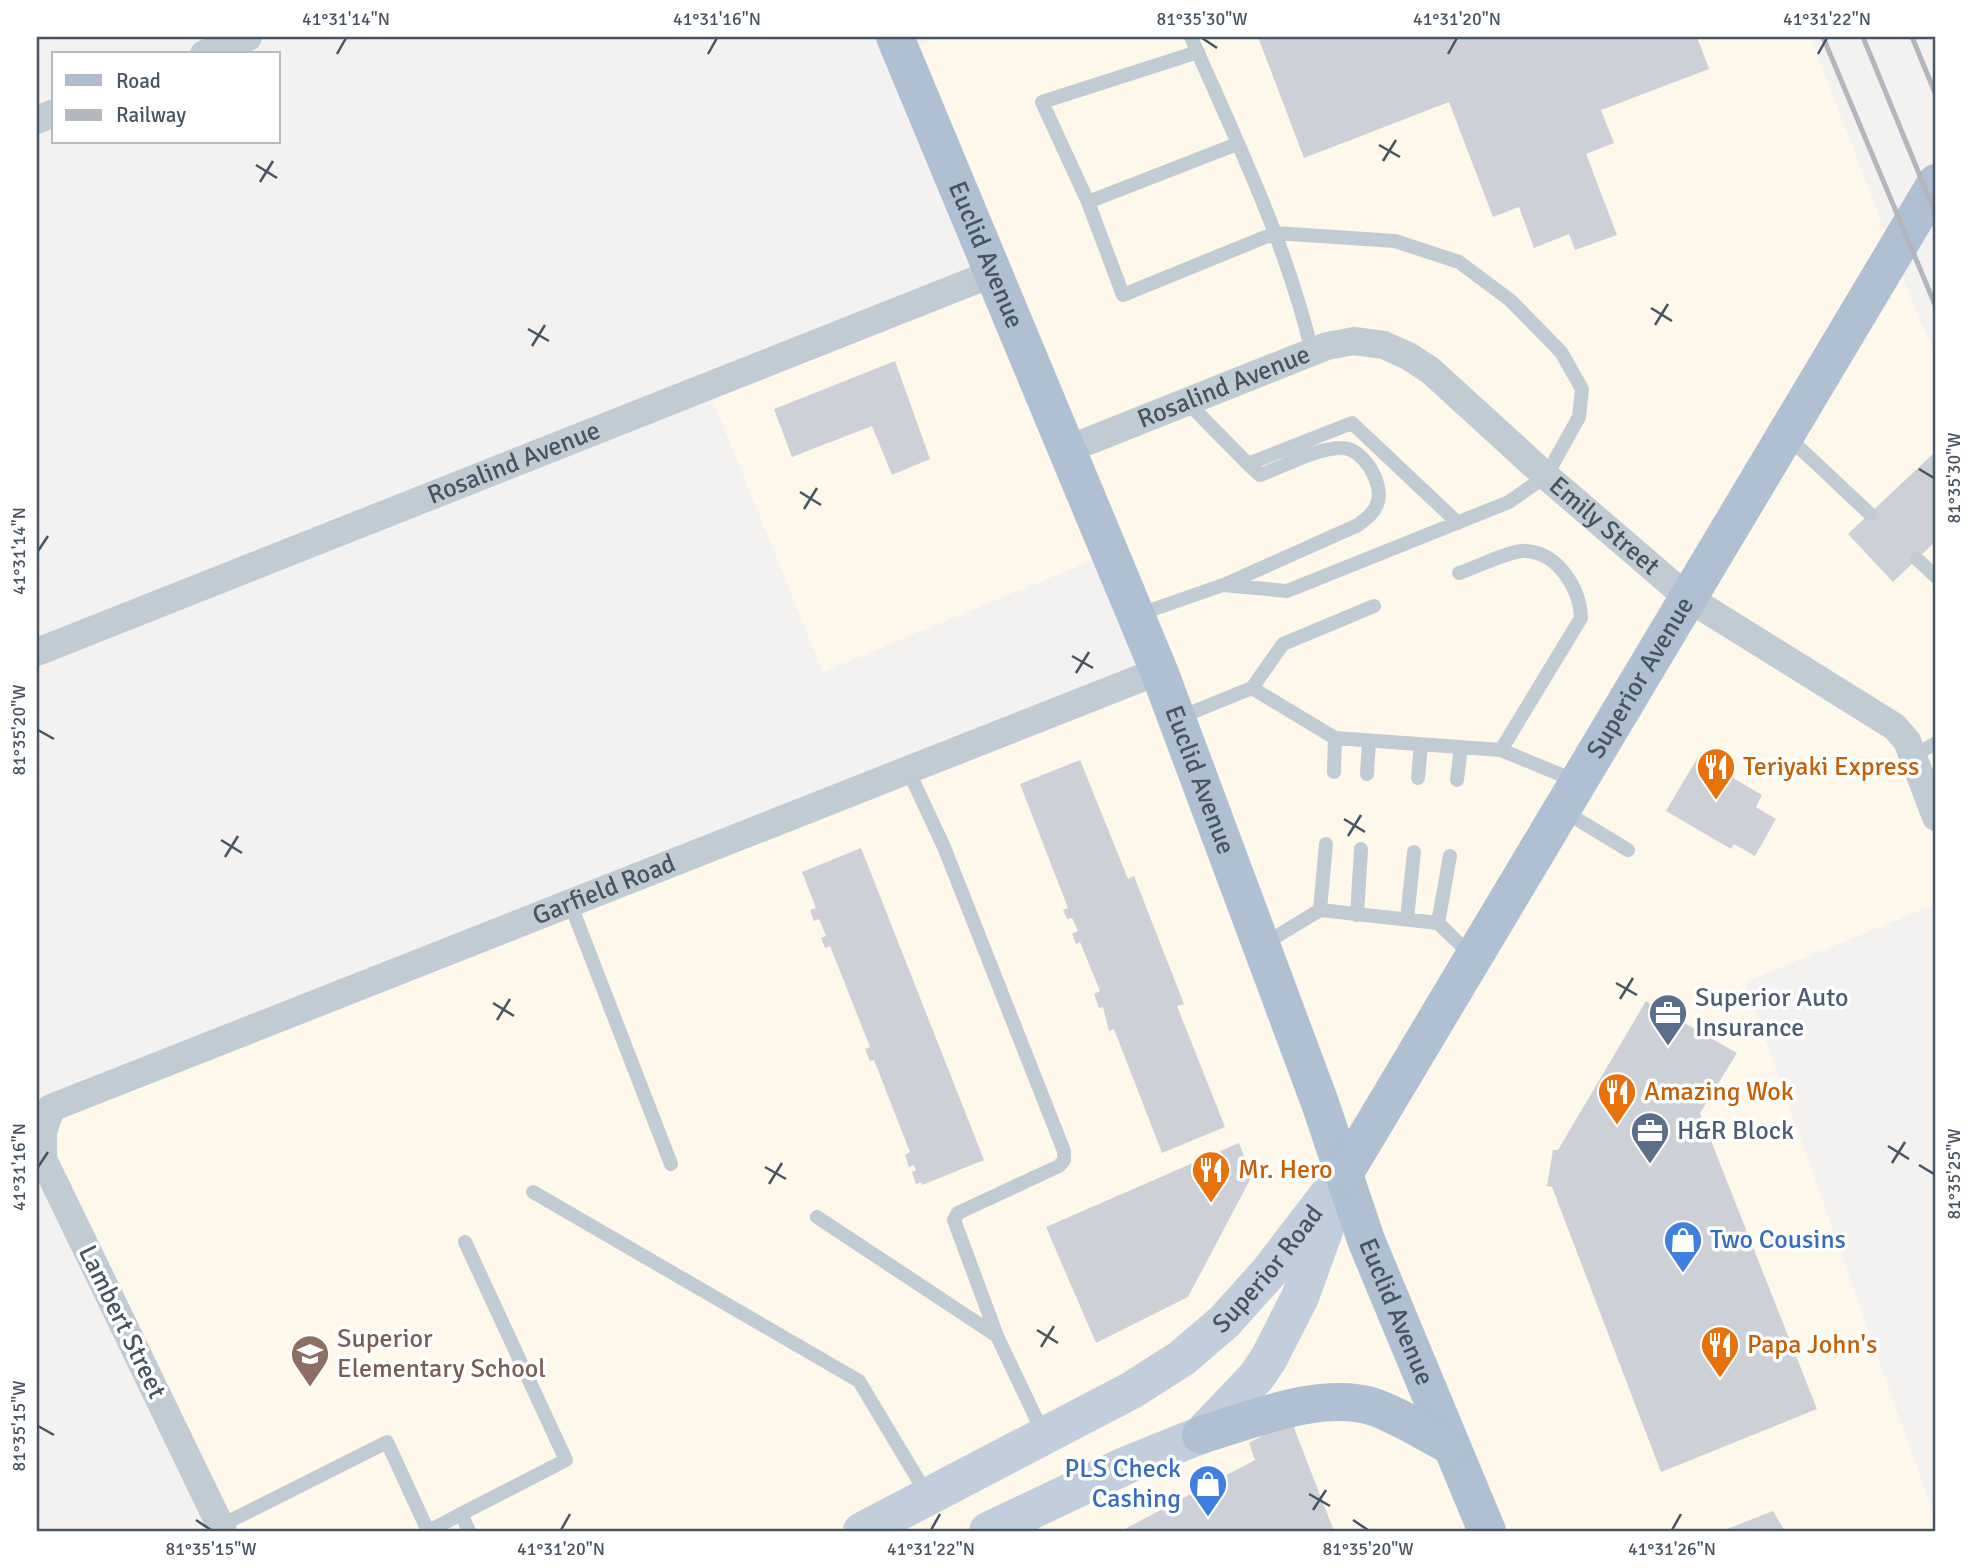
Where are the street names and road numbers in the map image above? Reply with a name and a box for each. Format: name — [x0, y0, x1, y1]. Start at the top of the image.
street label: Euclid Avenue — [941, 177, 1031, 333]
street label: Rosalind Avenue — [1133, 338, 1315, 436]
street label: Rosalind Avenue — [423, 414, 605, 512]
street label: Emily Street — [1542, 470, 1666, 582]
street label: Superior Avenue — [1580, 591, 1701, 764]
street label: Euclid Avenue — [1157, 701, 1242, 859]
street label: Garfield Road — [528, 847, 680, 932]
street label: Superior Road — [1206, 1199, 1330, 1341]
street label: Euclid Avenue — [1351, 1233, 1441, 1390]
street label: Lambert Street — [71, 1240, 173, 1404]

